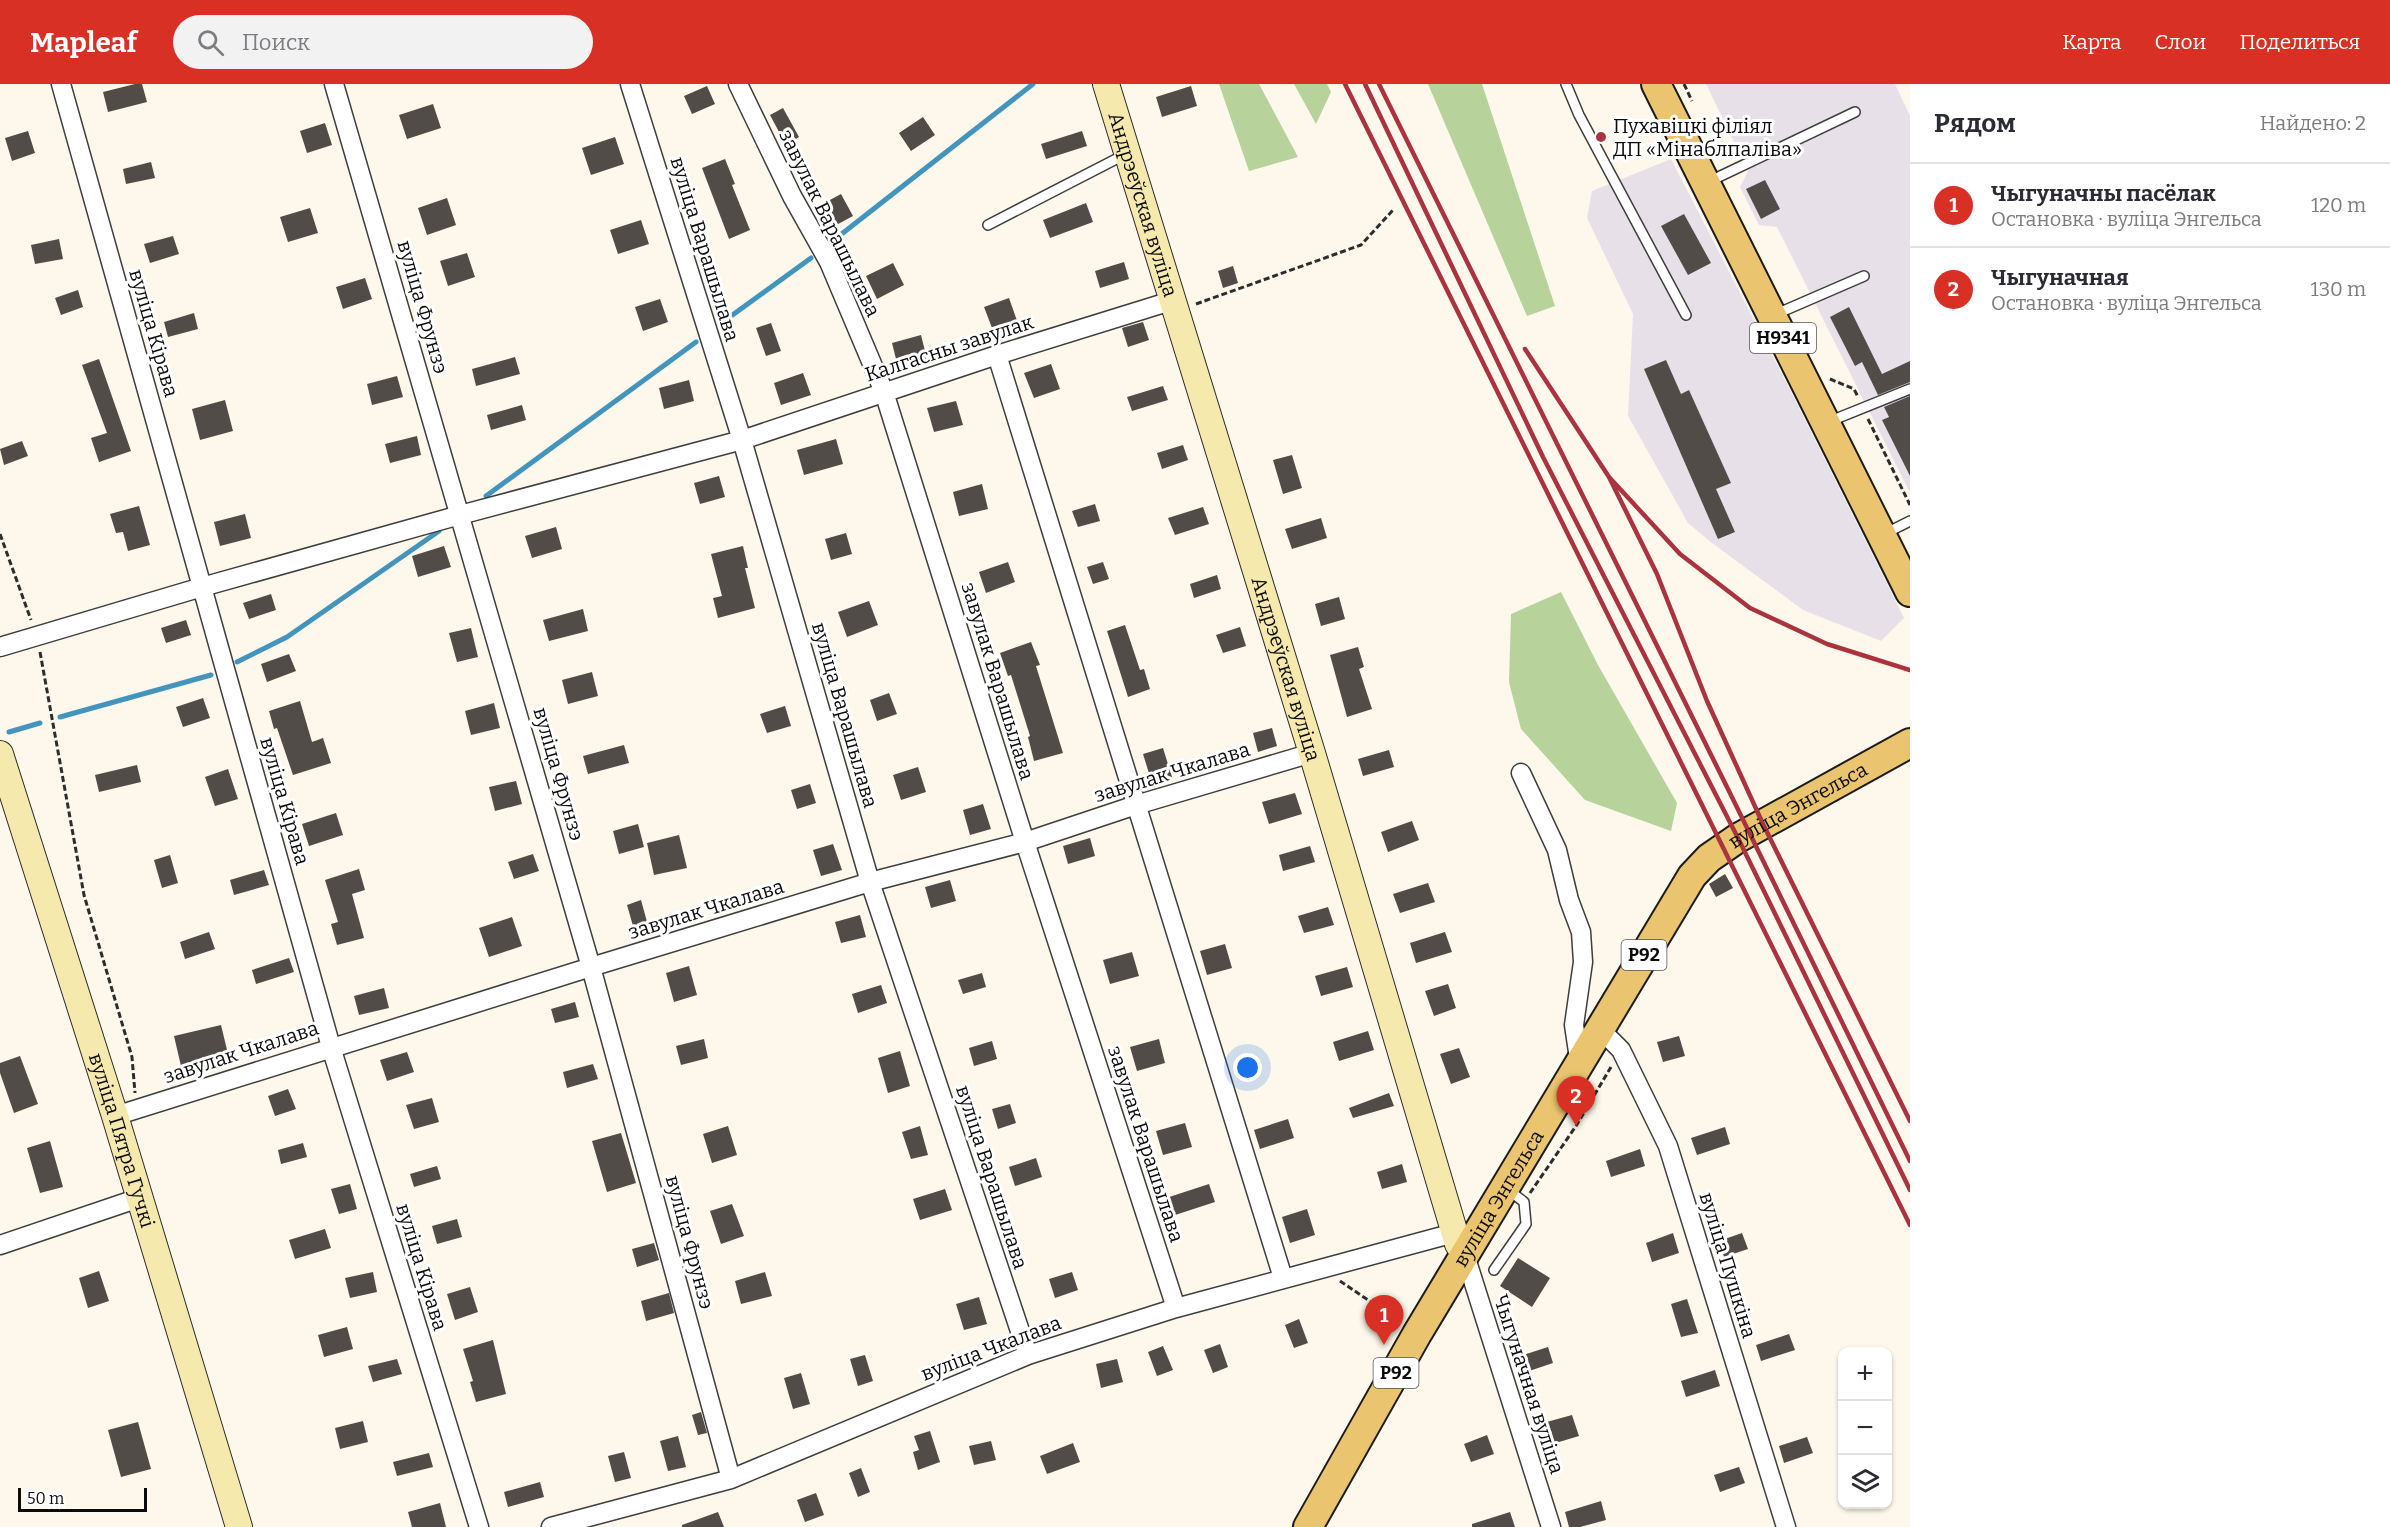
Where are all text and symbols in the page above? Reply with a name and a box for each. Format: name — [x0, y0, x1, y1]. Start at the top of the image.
search box — [173, 15, 593, 69]
text: Mapleaf — [30, 26, 137, 59]
icon: search — [194, 26, 227, 59]
text: Поиск — [242, 29, 310, 56]
text: Карта — [2062, 29, 2121, 55]
text: Слои — [2154, 29, 2206, 55]
text: Поделиться — [2239, 29, 2360, 55]
text: Рядом — [1934, 108, 2016, 139]
street label: Андрэеўская вуліца — [1103, 109, 1183, 300]
text: Найдено: 2 — [2260, 111, 2366, 135]
place label: Пухавіцкі філіял ДП «Мінаблпаліва» — [1613, 114, 1802, 161]
street label: завулак Варашылава — [774, 126, 886, 320]
marker: Пухавіцкі філіял ДП «Мінаблпаліва» — [1594, 130, 1608, 144]
street label: вуліца Варашылава — [665, 154, 745, 344]
text: Чыгуначны пасёлак — [1991, 180, 2216, 207]
text: 1 — [1949, 193, 1958, 217]
text: 120 m — [2311, 193, 2366, 217]
text: Остановка · вуліца Энгельса — [1991, 207, 2262, 231]
street label: вуліца Фрунзэ — [393, 238, 453, 376]
text: Чыгуначная — [1991, 264, 2129, 291]
street label: вуліца Кірава — [124, 266, 184, 400]
text: 2 — [1948, 277, 1959, 301]
text: 130 m — [2311, 277, 2366, 301]
text: Остановка · вуліца Энгельса — [1991, 291, 2262, 315]
street label: Калгасны завулак — [862, 309, 1036, 387]
road number: Н9341 — [1750, 323, 1816, 353]
street label: Андрэеўская вуліца — [1246, 574, 1326, 764]
street label: завулак Варашылава — [957, 579, 1039, 783]
street label: вуліца Варашылава — [807, 620, 883, 811]
street label: вуліца Фрунзэ — [529, 705, 589, 843]
street label: вуліца Кірава — [255, 734, 315, 868]
street label: завулак Чкалава — [1091, 737, 1253, 807]
street label: вуліца Энгельса — [1723, 757, 1871, 853]
street label: завулак Чкалава — [625, 874, 787, 944]
road number: Р92 — [1622, 940, 1666, 970]
street label: завулак Чкалава — [160, 1016, 322, 1088]
street label: завулак Варашылава — [1103, 1043, 1189, 1245]
street label: вуліца Пятра Гучкі — [84, 1050, 160, 1230]
your location — [1233, 1053, 1262, 1082]
pin: 2 — [1556, 1076, 1596, 1126]
street label: вуліца Варашылава — [951, 1082, 1033, 1272]
street label: вуліца Энгельса — [1448, 1125, 1549, 1271]
street label: вуліца Фрунзэ — [661, 1172, 719, 1312]
street label: вуліца Пушкіна — [1694, 1189, 1762, 1341]
street label: вуліца Кірава — [391, 1201, 453, 1334]
street label: Чыгуначная вуліца — [1489, 1291, 1569, 1477]
pin: 1 — [1364, 1296, 1404, 1345]
street label: вуліца Чкалава — [918, 1310, 1064, 1386]
map controls — [1838, 1347, 1892, 1509]
button: + — [1838, 1347, 1892, 1401]
road number: Р92 — [1374, 1358, 1418, 1388]
button: − — [1838, 1401, 1892, 1455]
button: layers — [1838, 1455, 1892, 1509]
scale bar — [18, 1485, 147, 1512]
text: 50 m — [27, 1489, 64, 1508]

